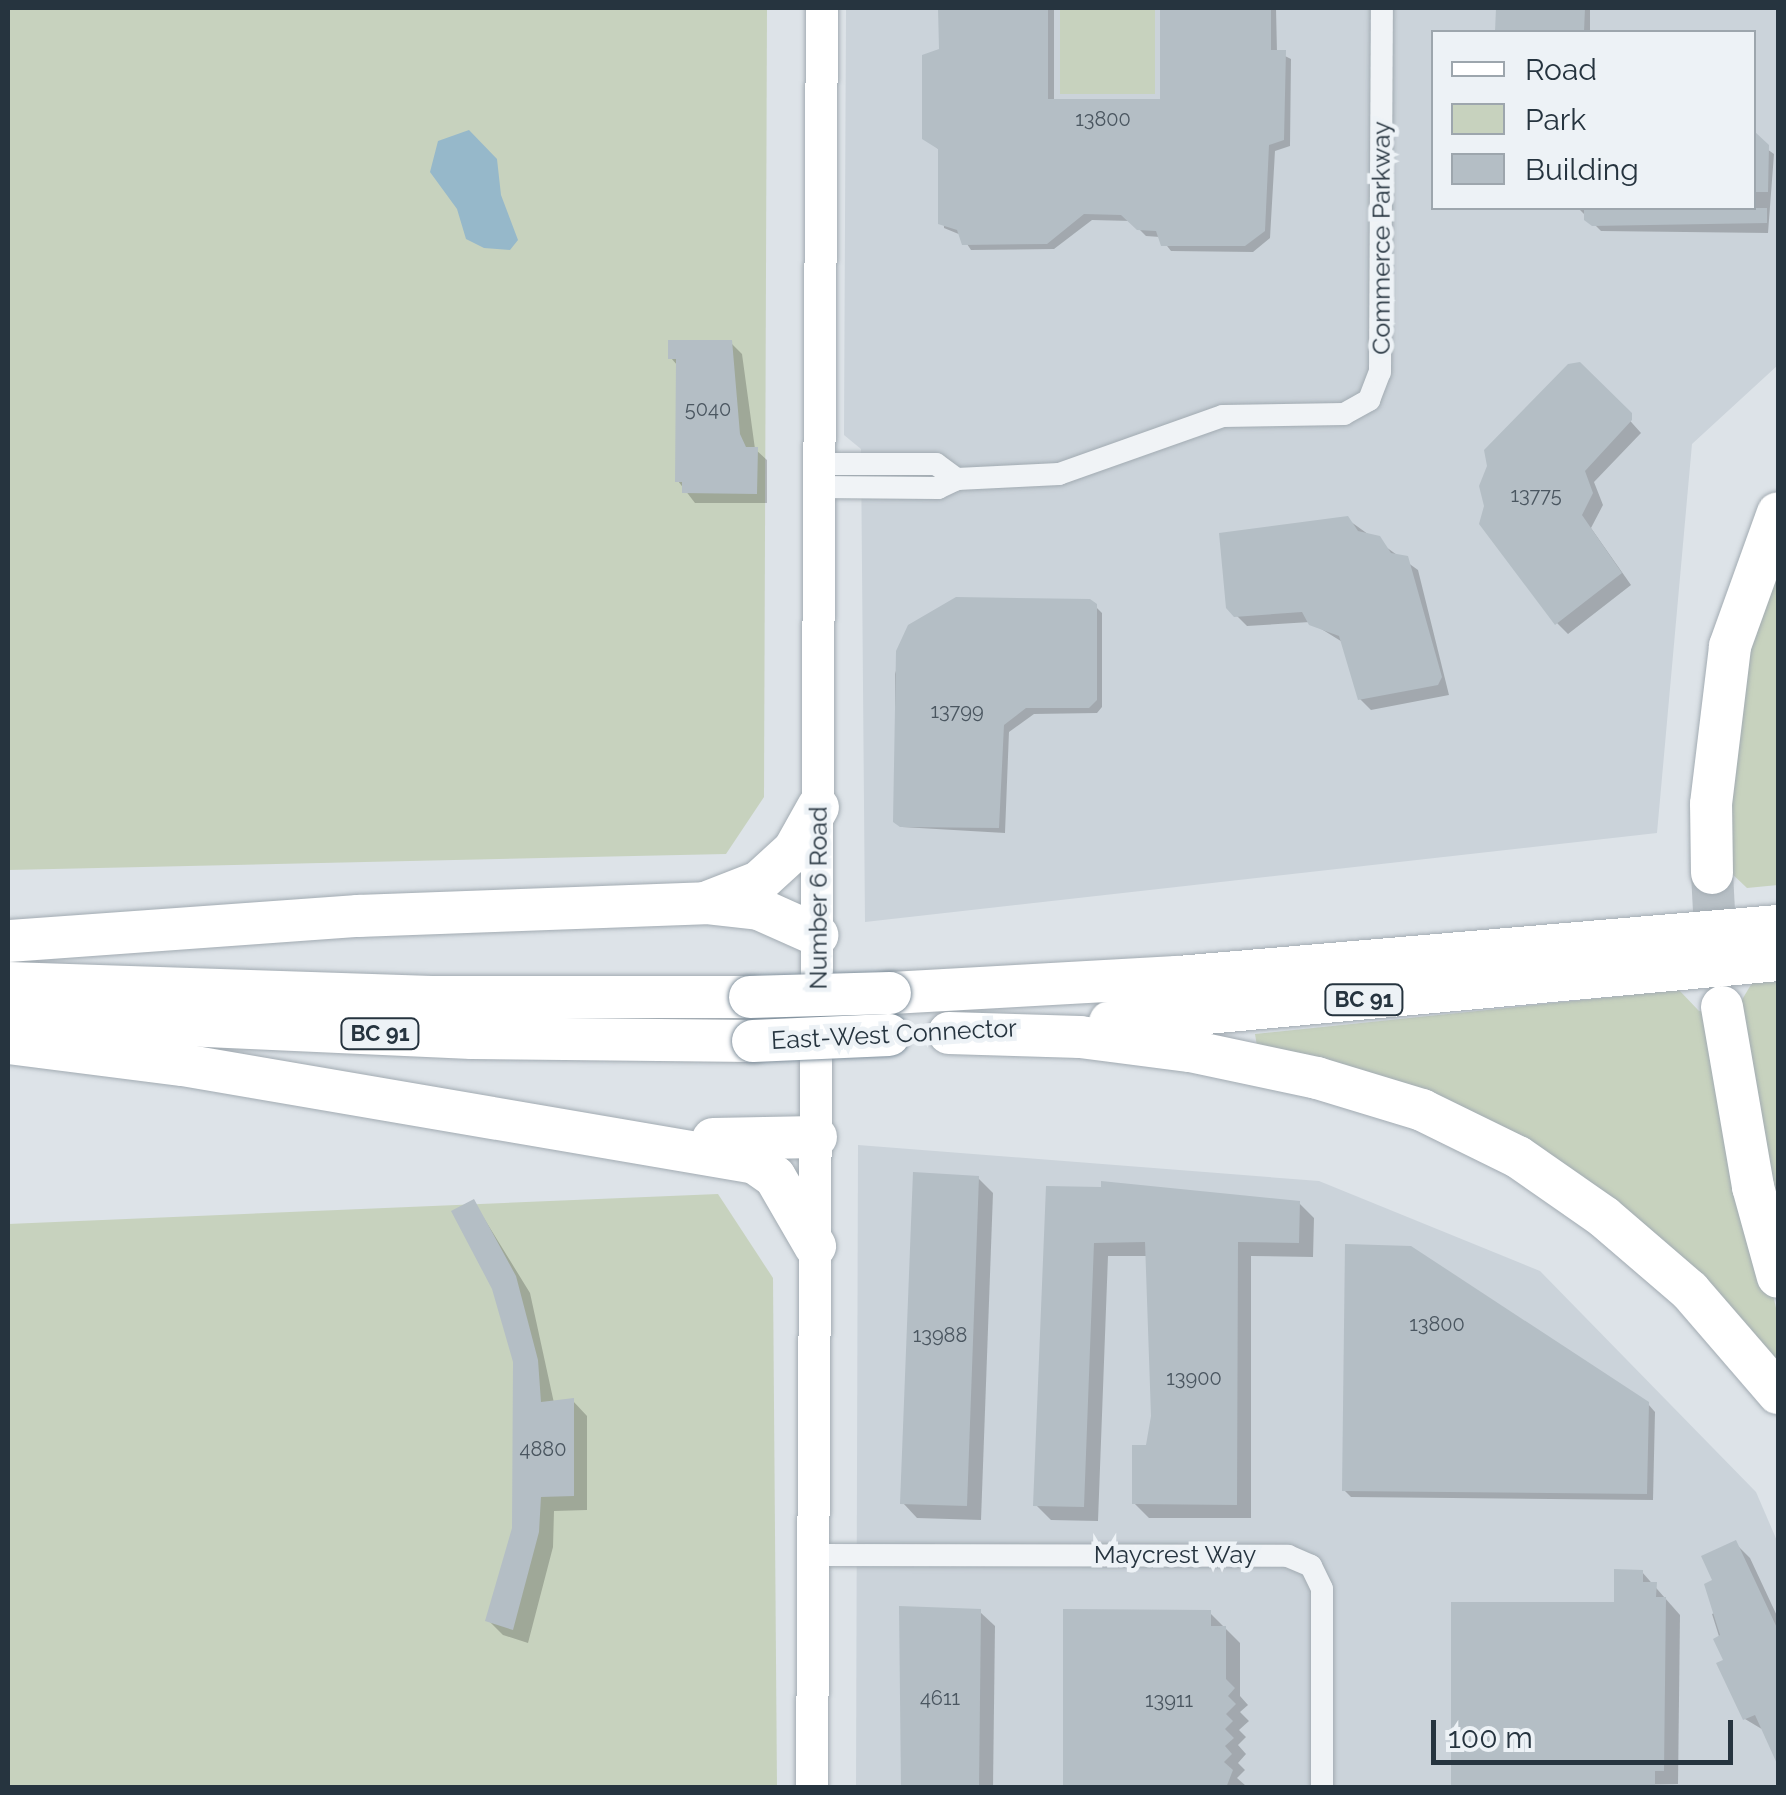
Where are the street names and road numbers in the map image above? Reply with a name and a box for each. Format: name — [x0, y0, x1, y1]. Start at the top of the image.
street label: Commerce Parkway — [1366, 121, 1396, 355]
street label: Number 6 Road — [803, 806, 833, 990]
road number: BC 91 — [1324, 983, 1404, 1017]
street label: East-West Connector — [770, 1013, 1018, 1055]
road number: BC 91 — [340, 1017, 420, 1051]
street label: Maycrest Way — [1093, 1539, 1257, 1569]

